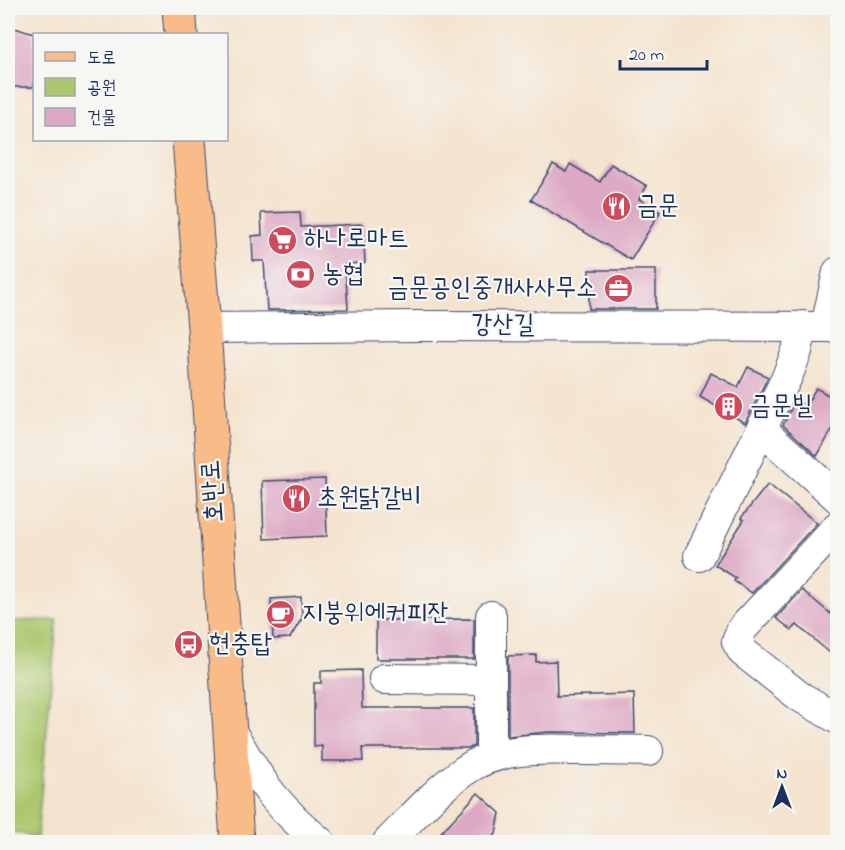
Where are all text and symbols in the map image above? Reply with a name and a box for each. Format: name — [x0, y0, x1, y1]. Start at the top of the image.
legend — [33, 33, 228, 141]
scale bar — [620, 33, 707, 71]
text: 20 m — [629, 43, 664, 69]
text: 도로 — [87, 46, 116, 72]
text: 공원 — [87, 76, 116, 102]
text: 건물 — [87, 106, 116, 132]
place label: 금문 — [637, 188, 679, 226]
restaurant icon: 금문 — [600, 191, 632, 223]
place label: 하나로마트 — [304, 221, 409, 259]
supermarket icon: 하나로마트 — [267, 224, 299, 256]
place label: 농협 — [322, 256, 364, 294]
bank icon: 농협 — [285, 259, 317, 291]
place label: 금문공인중개사사무소 — [388, 270, 597, 308]
office icon: 금문공인중개사사무소 — [602, 273, 634, 305]
street label: 강산길 — [472, 307, 534, 345]
place label: 금문빌 — [750, 388, 813, 426]
building icon: 금문빌 — [713, 391, 745, 423]
street label: 호반로 — [193, 458, 235, 524]
place label: 초원닭갈비 — [317, 480, 422, 518]
restaurant icon: 초원닭갈비 — [280, 483, 312, 515]
place label: 지붕위에커피잔 — [302, 595, 449, 633]
cafe icon: 지붕위에커피잔 — [265, 598, 297, 630]
place label: 현충탑 — [209, 626, 272, 664]
bus stop icon: 현충탑 — [172, 629, 204, 661]
north arrow — [752, 757, 812, 817]
text: N — [777, 762, 788, 786]

